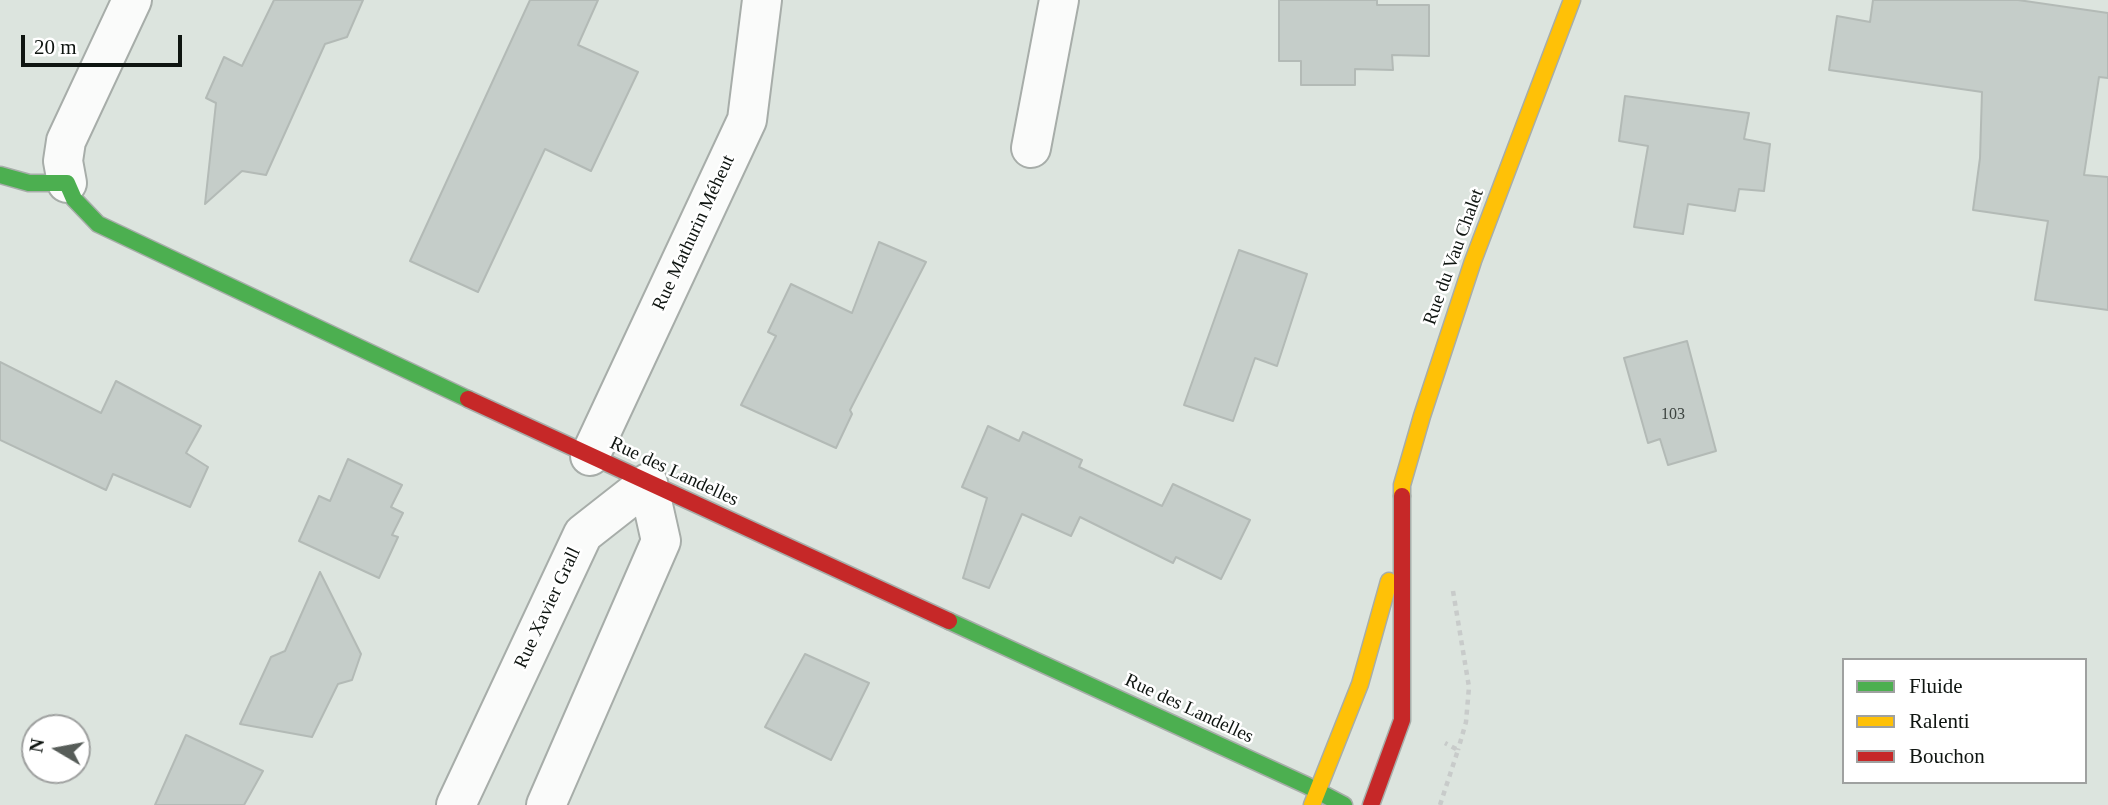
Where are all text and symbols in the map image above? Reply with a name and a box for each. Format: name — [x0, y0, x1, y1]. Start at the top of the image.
scale bar — [24, 21, 186, 65]
text: 20 m — [34, 35, 77, 59]
street label: Rue Mathurin Méheut — [648, 152, 740, 314]
street label: Rue du Vau Chalet — [1419, 186, 1489, 328]
house number: 103 — [1661, 405, 1685, 425]
street label: Rue des Landelles — [606, 432, 742, 512]
street label: Rue Xavier Grall — [510, 544, 586, 672]
legend — [1842, 658, 2087, 784]
street label: Rue des Landelles — [1121, 669, 1257, 749]
text: Fluide — [1909, 674, 1963, 698]
text: Ralenti — [1909, 709, 1970, 733]
north arrow — [21, 714, 91, 784]
text: N — [25, 737, 48, 754]
text: Bouchon — [1909, 744, 1985, 768]

